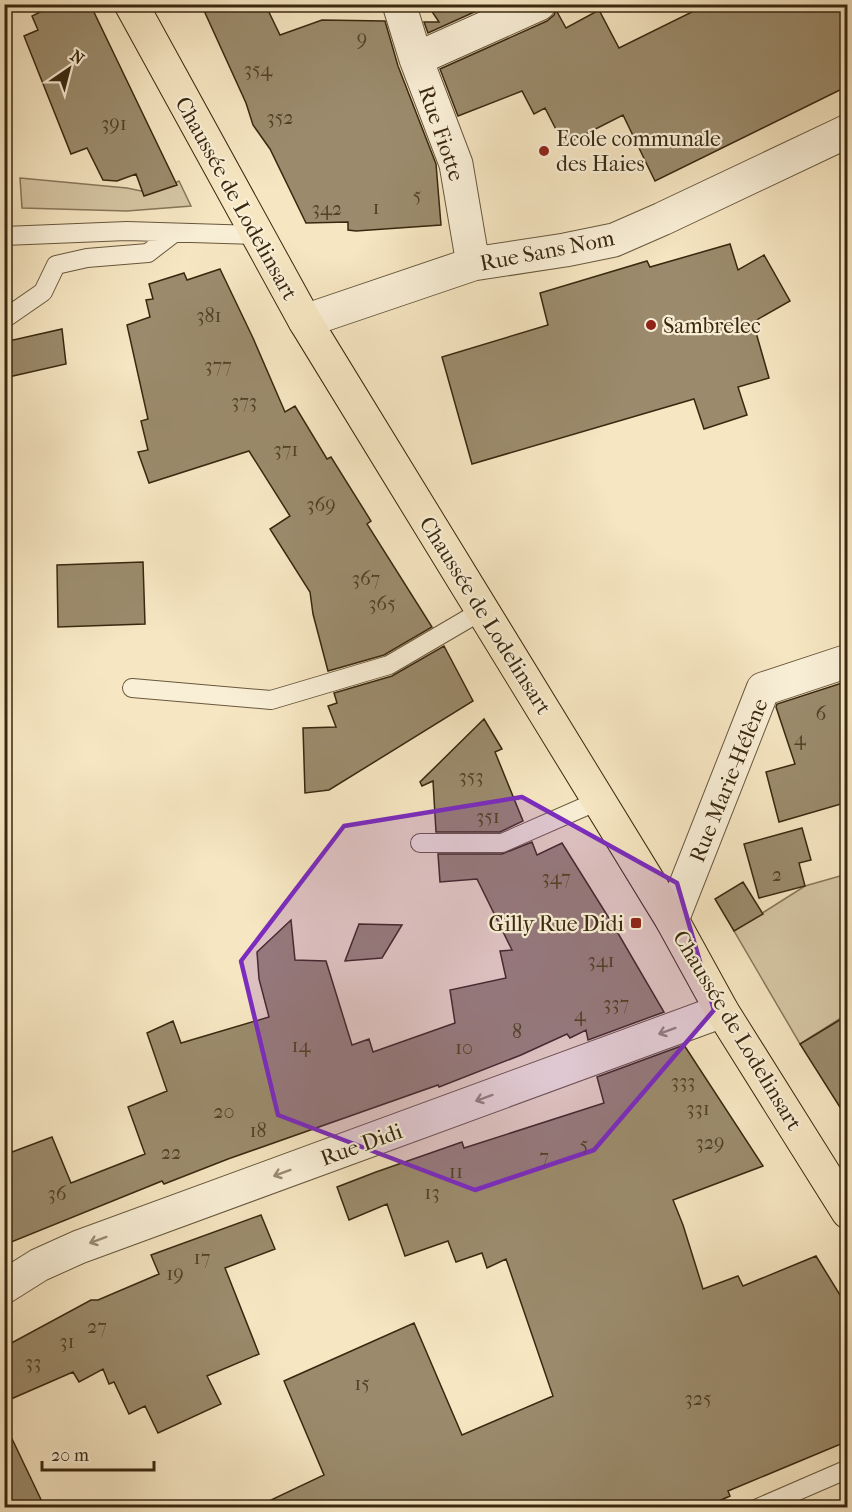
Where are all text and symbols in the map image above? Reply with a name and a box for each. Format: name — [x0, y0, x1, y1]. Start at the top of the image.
house number: 9 — [357, 27, 367, 50]
north arrow — [39, 39, 99, 99]
text: N — [67, 46, 88, 69]
house number: 354 — [244, 58, 274, 81]
street label: Rue Fiotte — [413, 82, 470, 185]
street label: Chaussée de Lodelinsart — [169, 92, 303, 305]
house number: 352 — [266, 106, 294, 129]
house number: 391 — [101, 112, 127, 135]
place label: Ecole communale des Haies — [556, 126, 721, 177]
marker: Ecole communale des Haies — [537, 144, 551, 158]
house number: 5 — [413, 184, 421, 207]
house number: 1 — [372, 196, 380, 219]
house number: 342 — [312, 197, 342, 220]
street label: Rue Sans Nom — [478, 225, 617, 277]
house number: 381 — [196, 304, 222, 327]
place label: Sambrelec — [663, 313, 761, 339]
marker: Sambrelec — [644, 318, 658, 332]
house number: 377 — [204, 354, 232, 377]
house number: 373 — [231, 390, 257, 413]
house number: 371 — [274, 438, 299, 461]
house number: 369 — [306, 493, 336, 516]
street label: Chaussée de Lodelinsart — [414, 512, 557, 719]
house number: 367 — [352, 567, 381, 590]
house number: 365 — [368, 592, 396, 615]
street label: Rue Marie-Hélène — [684, 695, 774, 866]
house number: 6 — [816, 702, 827, 725]
house number: 4 — [794, 727, 807, 750]
house number: 353 — [458, 765, 484, 788]
house number: 351 — [476, 805, 500, 828]
house number: 2 — [772, 863, 782, 886]
house number: 347 — [541, 866, 571, 889]
place label: Gilly Rue Didi — [489, 911, 624, 937]
marker: Gilly Rue Didi — [629, 916, 643, 930]
street label: Chaussée de Lodelinsart — [667, 926, 807, 1135]
house number: 341 — [587, 949, 615, 972]
house number: 337 — [603, 992, 629, 1015]
house number: 4 — [574, 1003, 587, 1026]
house number: 8 — [512, 1020, 522, 1043]
one-way arrow — [658, 1027, 677, 1038]
house number: 14 — [292, 1034, 312, 1057]
house number: 10 — [455, 1036, 473, 1059]
house number: 333 — [671, 1070, 695, 1093]
one-way arrow — [475, 1094, 494, 1105]
house number: 331 — [686, 1097, 710, 1120]
house number: 20 — [213, 1100, 235, 1123]
street label: Rue Didi — [317, 1118, 406, 1172]
house number: 18 — [249, 1119, 267, 1142]
house number: 329 — [696, 1131, 724, 1154]
house number: 5 — [580, 1133, 588, 1156]
house number: 22 — [161, 1141, 181, 1164]
house number: 7 — [539, 1145, 549, 1168]
house number: 11 — [449, 1160, 463, 1183]
one-way arrow — [273, 1168, 291, 1179]
house number: 13 — [424, 1181, 440, 1204]
house number: 36 — [47, 1182, 67, 1205]
one-way arrow — [90, 1235, 108, 1246]
house number: 17 — [194, 1246, 211, 1269]
house number: 19 — [166, 1262, 184, 1285]
house number: 27 — [87, 1315, 107, 1338]
house number: 31 — [59, 1330, 75, 1353]
house number: 33 — [25, 1351, 41, 1374]
house number: 15 — [354, 1372, 370, 1395]
house number: 325 — [684, 1387, 712, 1410]
scale bar — [42, 1434, 154, 1472]
text: 20 m — [51, 1445, 89, 1466]

